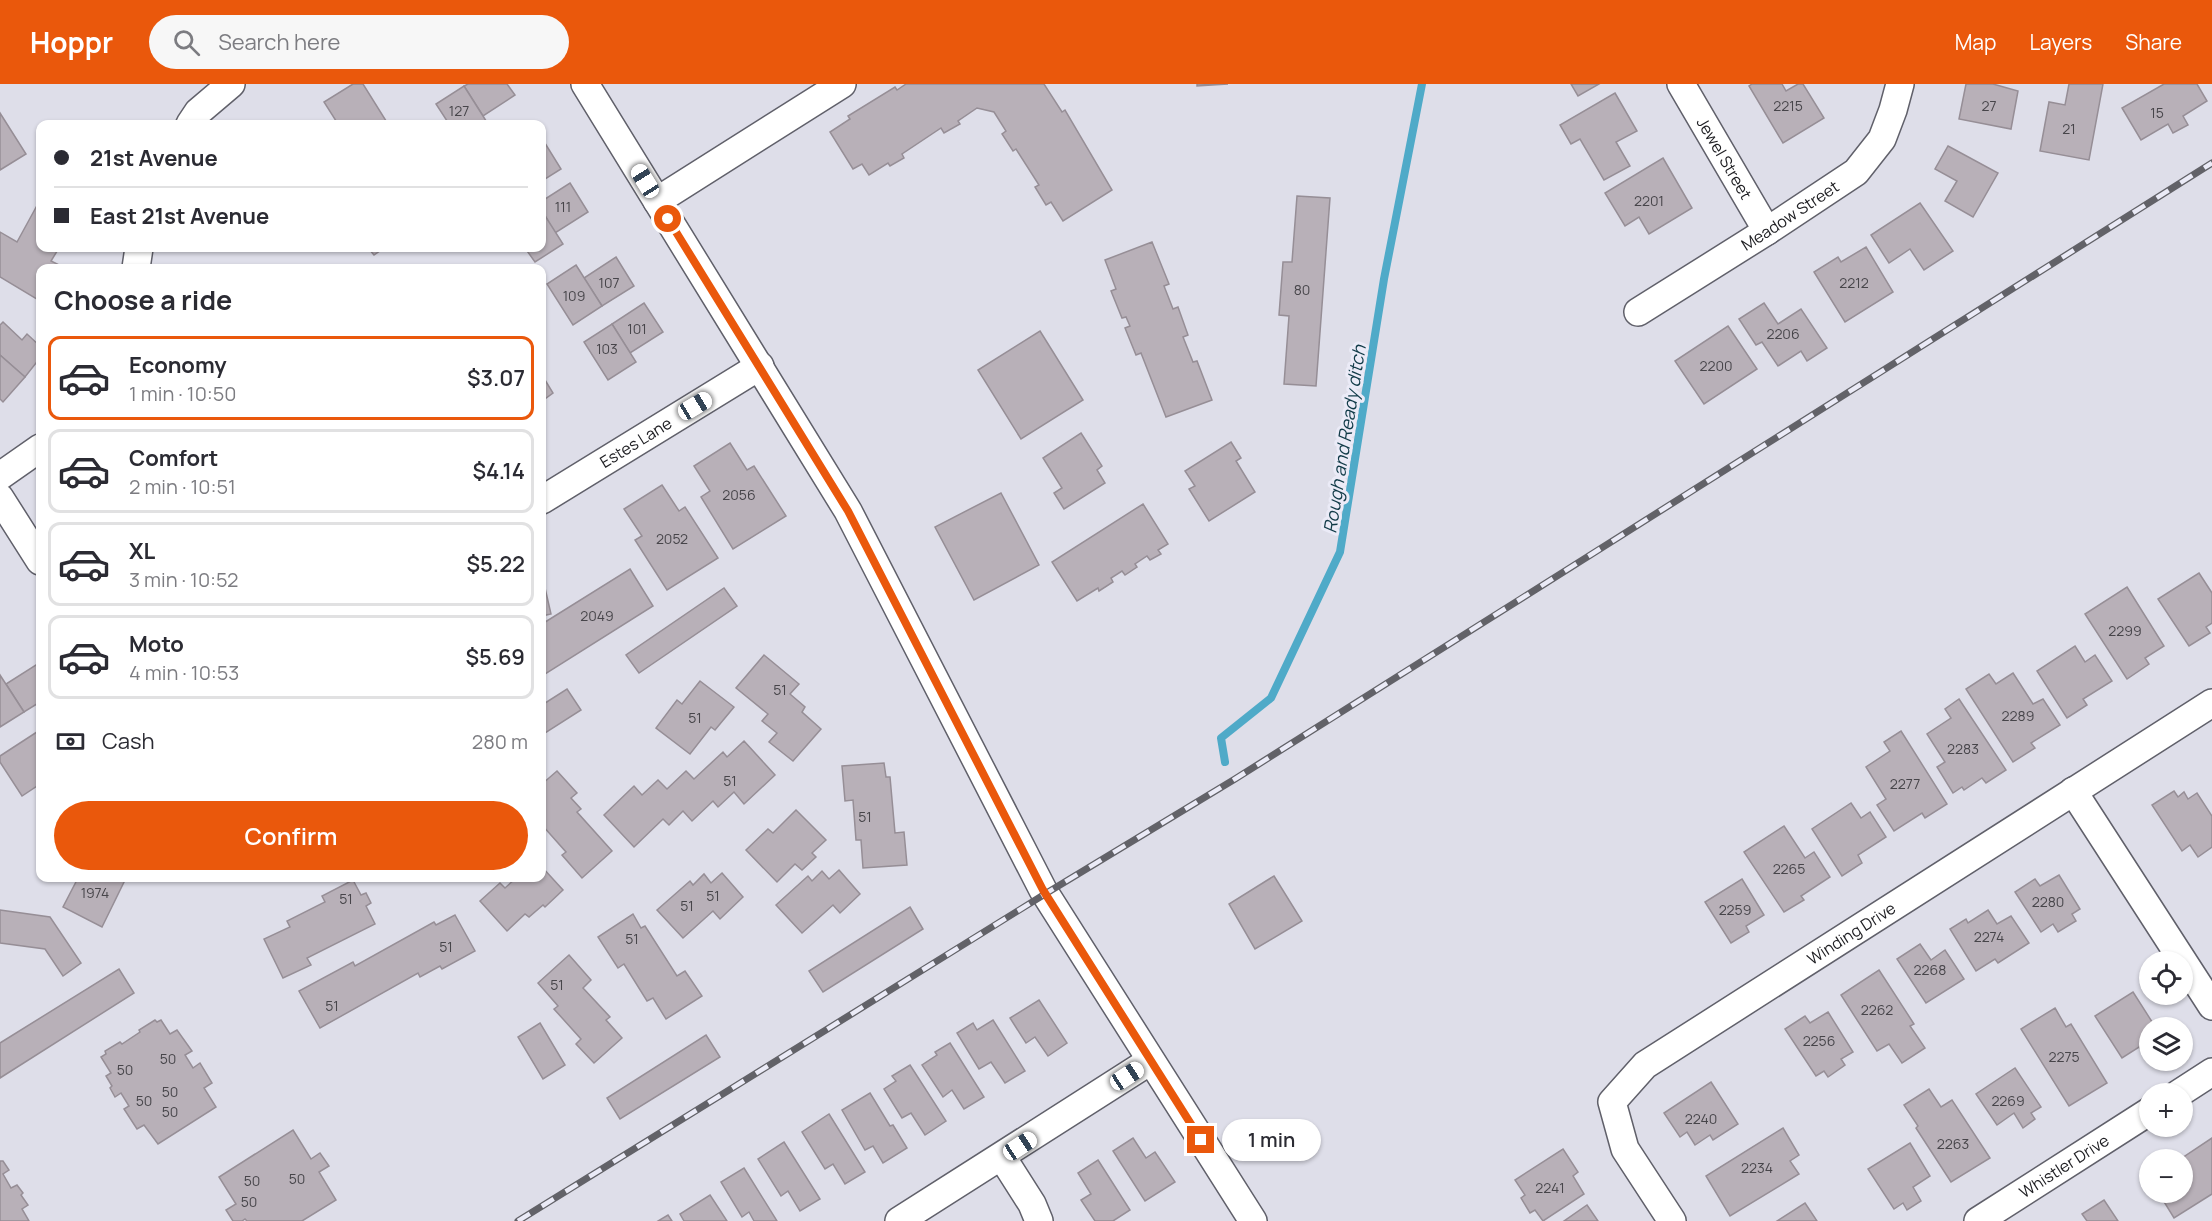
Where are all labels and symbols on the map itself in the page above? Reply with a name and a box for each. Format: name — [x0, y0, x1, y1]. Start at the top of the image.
house number: 2215 — [1773, 96, 1803, 115]
house number: 27 — [1981, 96, 1997, 115]
house number: 127 — [449, 101, 469, 120]
house number: 15 — [2150, 103, 2164, 122]
street label: Jewel Street — [1692, 113, 1757, 203]
house number: 21 — [2062, 119, 2076, 138]
car — [628, 161, 662, 201]
street label: Meadow Street — [1737, 175, 1843, 256]
house number: 2201 — [1634, 191, 1664, 210]
house number: 111 — [555, 197, 571, 216]
route start — [654, 205, 681, 232]
house number: 107 — [598, 273, 620, 292]
house number: 2212 — [1839, 273, 1869, 292]
house number: 80 — [1294, 280, 1310, 299]
house number: 109 — [563, 286, 585, 305]
house number: 101 — [627, 319, 647, 338]
house number: 2206 — [1766, 324, 1800, 343]
house number: 103 — [596, 339, 618, 358]
water label: Rough and Ready ditch — [1317, 342, 1371, 535]
house number: 2200 — [1699, 356, 1733, 375]
car — [675, 389, 715, 423]
street label: Estes Lane — [596, 412, 676, 473]
house number: 2056 — [722, 485, 756, 504]
house number: 2052 — [656, 529, 688, 548]
house number: 2049 — [580, 606, 614, 625]
house number: 2299 — [2108, 621, 2142, 640]
house number: 51 — [773, 680, 787, 699]
house number: 2289 — [2002, 706, 2034, 725]
house number: 51 — [688, 708, 702, 727]
house number: 2283 — [1947, 739, 1979, 758]
house number: 51 — [723, 771, 737, 790]
house number: 2277 — [1890, 774, 1920, 793]
house number: 51 — [858, 807, 872, 826]
house number: 2265 — [1773, 859, 1805, 878]
house number: 1974 — [81, 883, 109, 902]
house number: 51 — [706, 886, 720, 905]
house number: 51 — [339, 889, 353, 908]
house number: 2280 — [2032, 892, 2064, 911]
house number: 51 — [680, 896, 694, 915]
street label: Winding Drive — [1803, 897, 1900, 970]
house number: 2259 — [1719, 900, 1751, 919]
house number: 2274 — [1974, 927, 2004, 946]
house number: 51 — [625, 929, 639, 948]
house number: 51 — [439, 937, 453, 956]
house number: 2268 — [1914, 960, 1946, 979]
house number: 51 — [550, 975, 564, 994]
house number: 51 — [325, 996, 339, 1015]
house number: 2262 — [1861, 1000, 1893, 1019]
house number: 2256 — [1803, 1031, 1835, 1050]
house number: 2275 — [2048, 1047, 2080, 1066]
house number: 50 — [160, 1049, 176, 1068]
car — [1107, 1059, 1147, 1093]
house number: 50 — [117, 1060, 133, 1079]
house number: 50 — [162, 1082, 178, 1101]
house number: 50 — [136, 1091, 152, 1110]
house number: 2269 — [1991, 1091, 2025, 1110]
house number: 50 — [162, 1102, 178, 1121]
house number: 2240 — [1685, 1109, 1717, 1128]
callout: 1 min — [1222, 1119, 1321, 1161]
route end — [1187, 1126, 1214, 1153]
car — [1000, 1129, 1040, 1163]
street label: Whistler Drive — [2015, 1129, 2113, 1203]
house number: 2263 — [1937, 1134, 1969, 1153]
house number: 2234 — [1741, 1158, 1773, 1177]
house number: 50 — [289, 1169, 305, 1188]
house number: 50 — [244, 1171, 260, 1190]
house number: 2241 — [1535, 1178, 1565, 1197]
house number: 50 — [241, 1192, 257, 1211]

